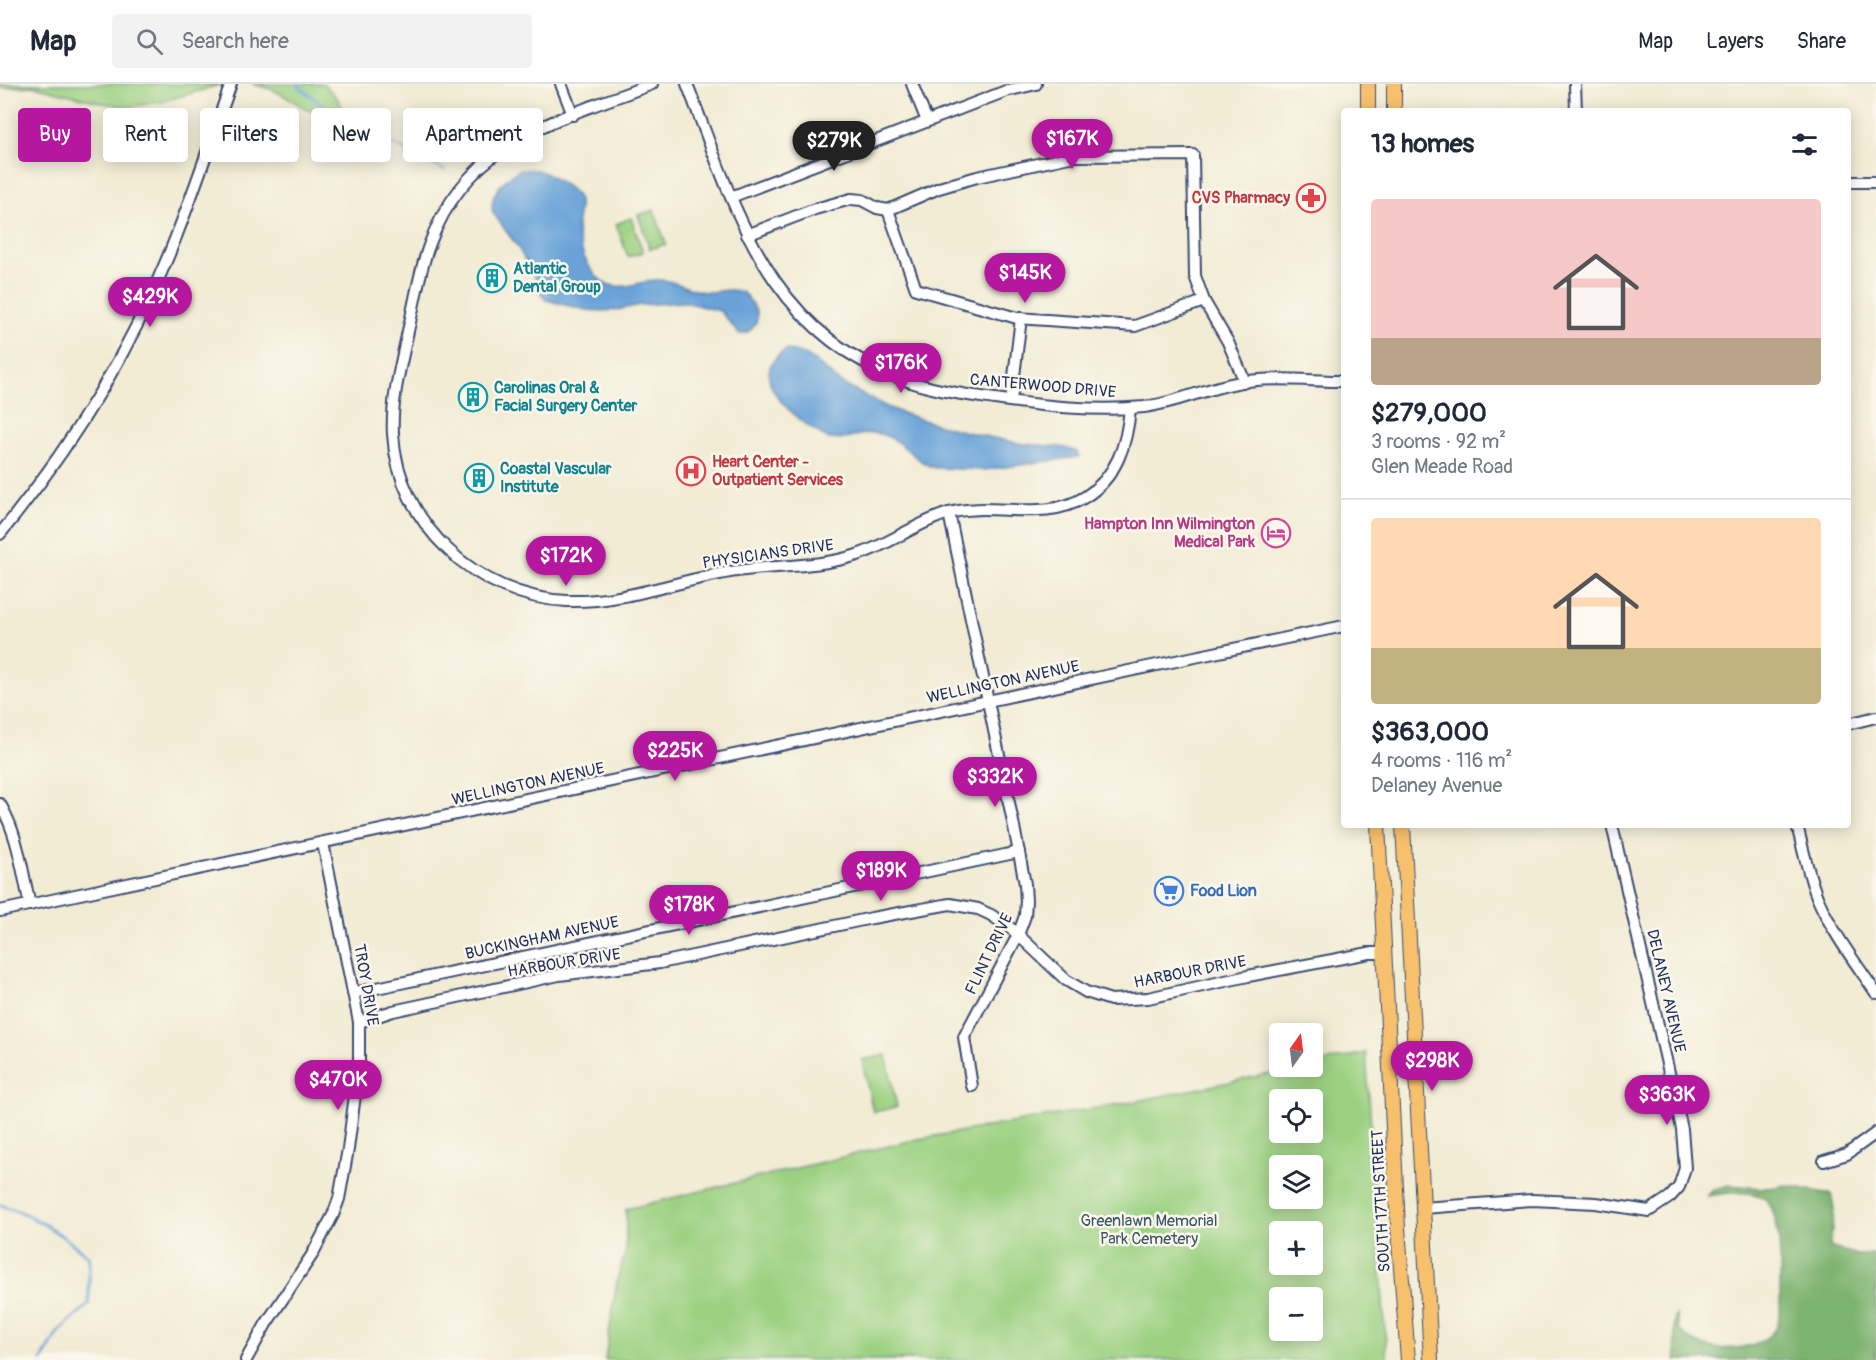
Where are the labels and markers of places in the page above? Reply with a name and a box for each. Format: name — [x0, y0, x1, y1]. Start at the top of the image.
pin: $167K — [1030, 119, 1114, 170]
pin: $279K — [792, 121, 876, 172]
pharmacy icon: CVS Pharmacy — [1295, 182, 1327, 214]
place label: CVS Pharmacy — [1192, 188, 1290, 208]
pin: $145K — [983, 253, 1067, 304]
place label: Atlantic Dental Group — [513, 259, 601, 297]
building icon: Atlantic Dental Group — [476, 262, 508, 294]
pin: $429K — [108, 277, 192, 328]
pin: $176K — [859, 343, 943, 394]
place label: Carolinas Oral & Facial Surgery Center — [494, 378, 638, 416]
building icon: Carolinas Oral & Facial Surgery Center — [457, 381, 489, 413]
place label: Heart Center - Outpatient Services — [712, 452, 844, 490]
hospital icon: Heart Center - Outpatient Services — [675, 455, 707, 487]
place label: Coastal Vascular Institute — [500, 459, 612, 497]
building icon: Coastal Vascular Institute — [463, 462, 495, 494]
place label: Hampton Inn Wilmington Medical Park — [1084, 514, 1255, 552]
hotel icon: Hampton Inn Wilmington Medical Park — [1260, 517, 1292, 549]
pin: $172K — [524, 536, 608, 587]
pin: $225K — [633, 731, 717, 782]
pin: $332K — [953, 757, 1037, 808]
pin: $189K — [839, 851, 923, 902]
supermarket icon: Food Lion — [1153, 875, 1185, 907]
place label: Food Lion — [1190, 881, 1257, 901]
pin: $178K — [647, 885, 731, 936]
pin: $298K — [1390, 1041, 1474, 1092]
pin: $470K — [296, 1060, 380, 1111]
pin: $363K — [1625, 1075, 1709, 1126]

